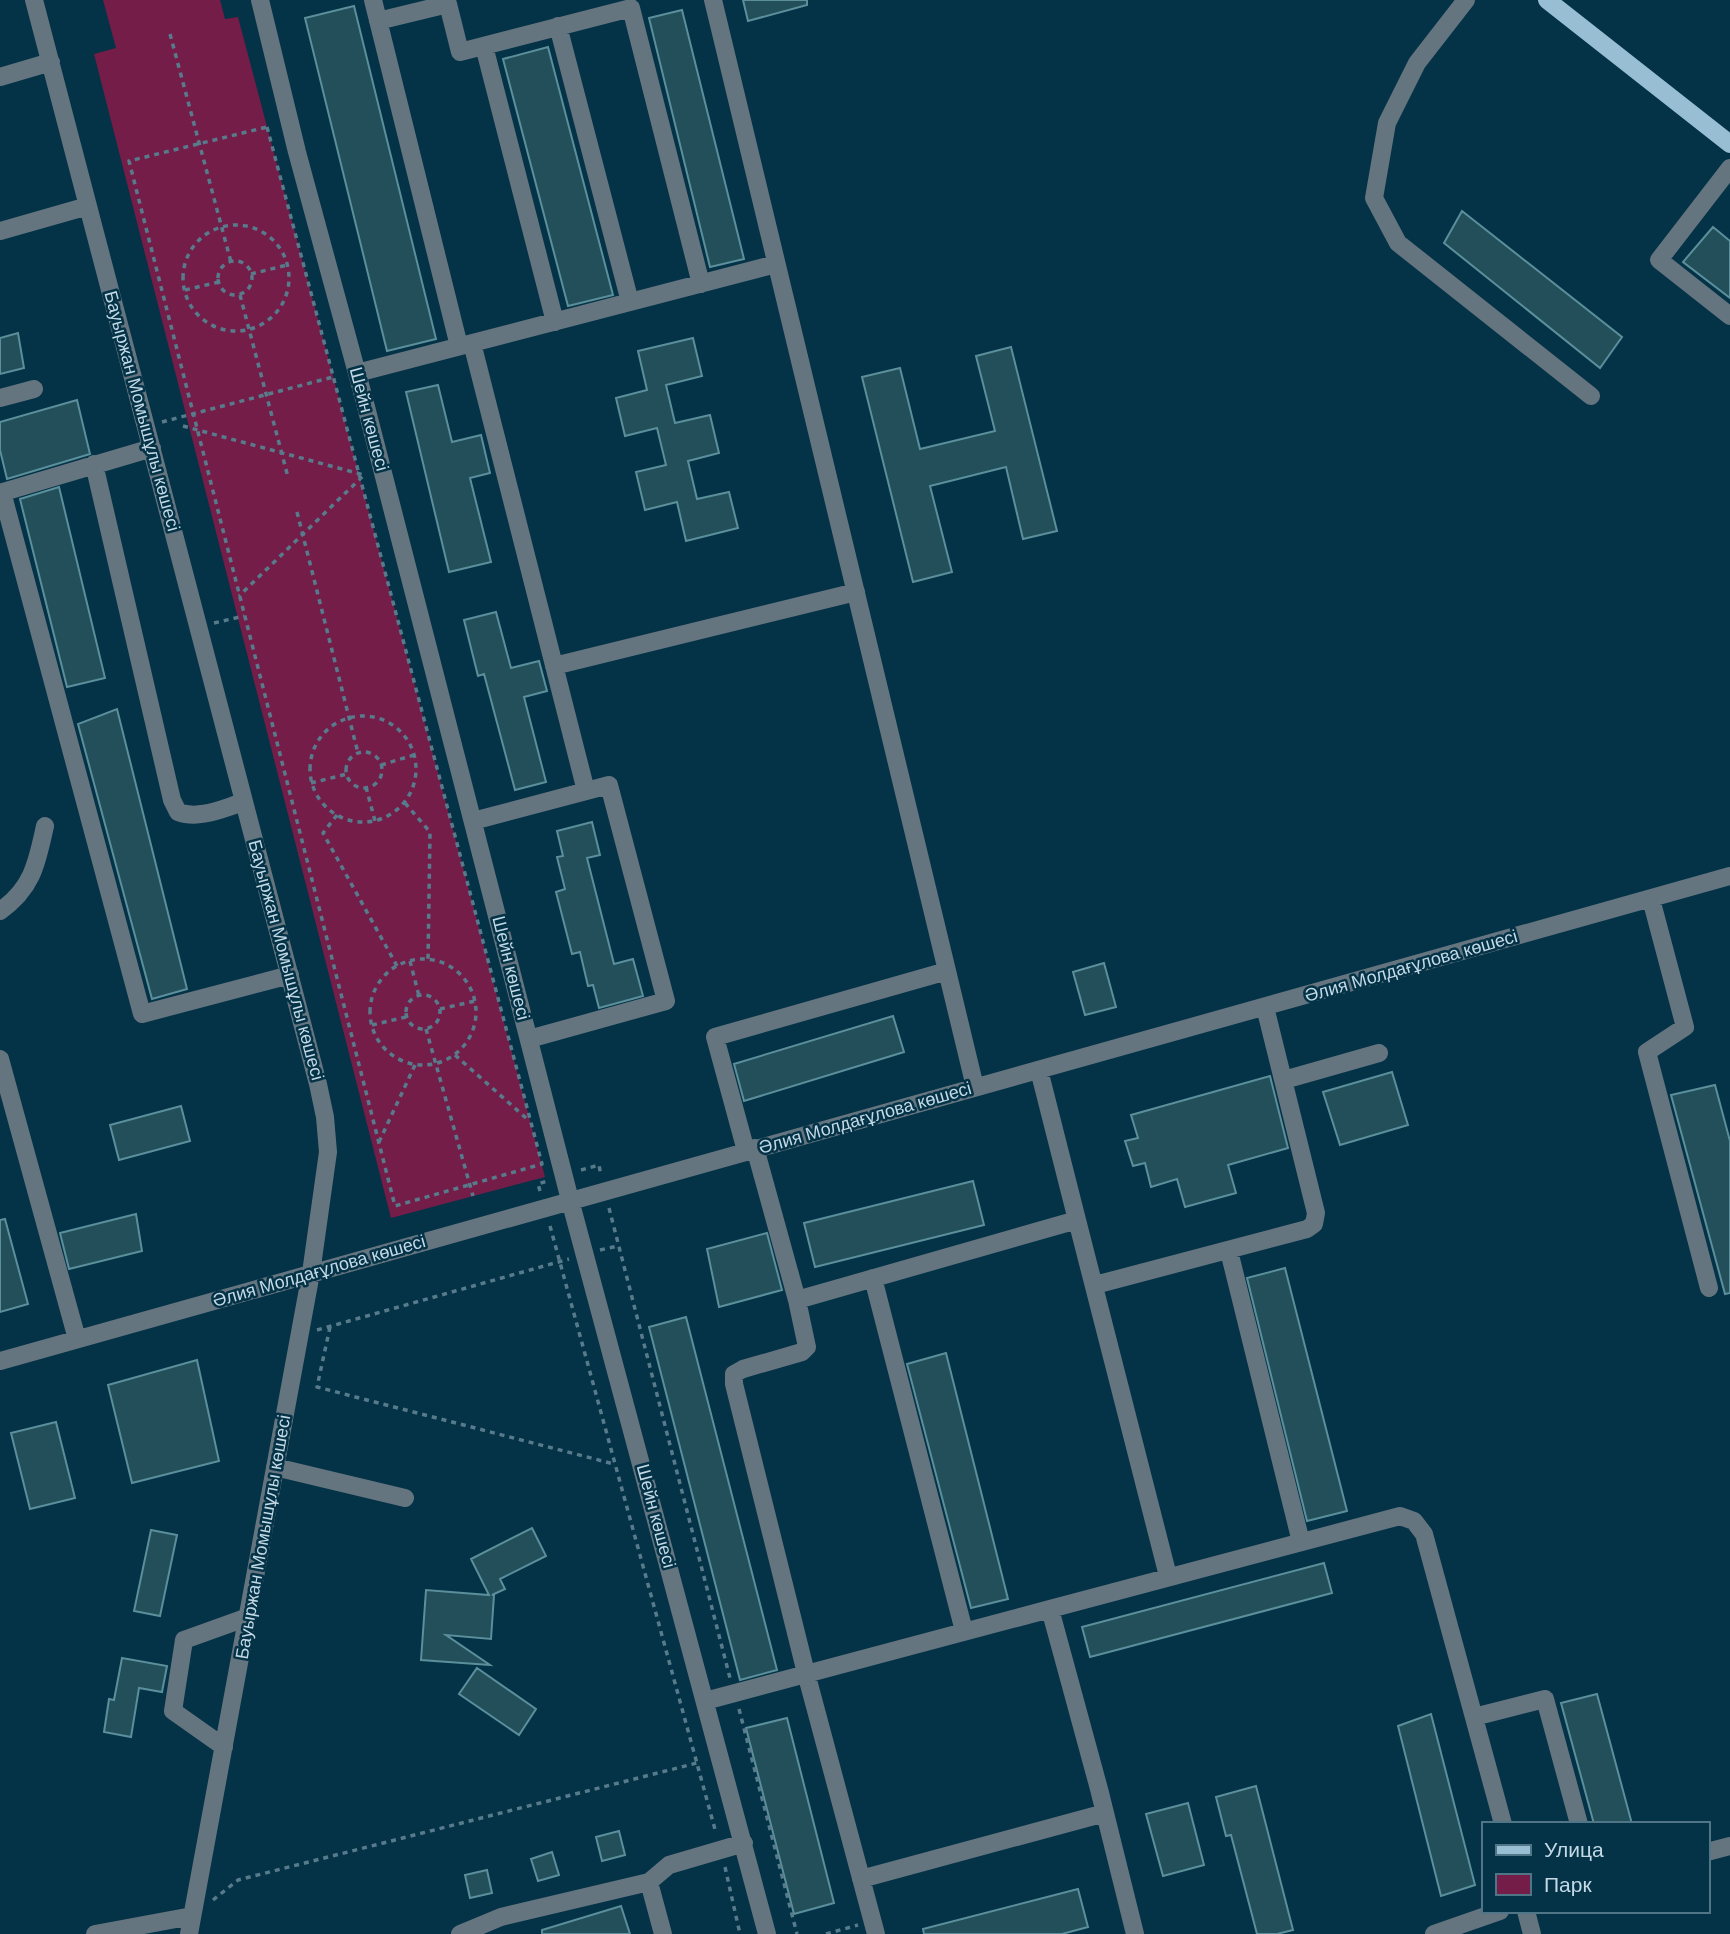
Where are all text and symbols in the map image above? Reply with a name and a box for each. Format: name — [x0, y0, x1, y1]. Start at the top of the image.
street label: Бауыржан Момышұлы көшесі — [98, 288, 186, 534]
street label: Шейн көшесі — [344, 364, 394, 474]
street label: Бауыржан Момышұлы көшесі — [242, 837, 330, 1083]
street label: Шейн көшесі — [486, 913, 536, 1023]
street label: Әлия Молдағұлова көшесі — [1302, 924, 1520, 1008]
street label: Әлия Молдағұлова көшесі — [756, 1076, 974, 1160]
street label: Әлия Молдағұлова көшесі — [210, 1229, 428, 1313]
street label: Бауыржан Момышұлы көшесі — [230, 1413, 296, 1661]
street label: Шейн көшесі — [631, 1461, 681, 1571]
legend — [1482, 1822, 1709, 1913]
text: Улица — [1544, 1836, 1604, 1864]
text: Парк — [1544, 1871, 1592, 1899]

